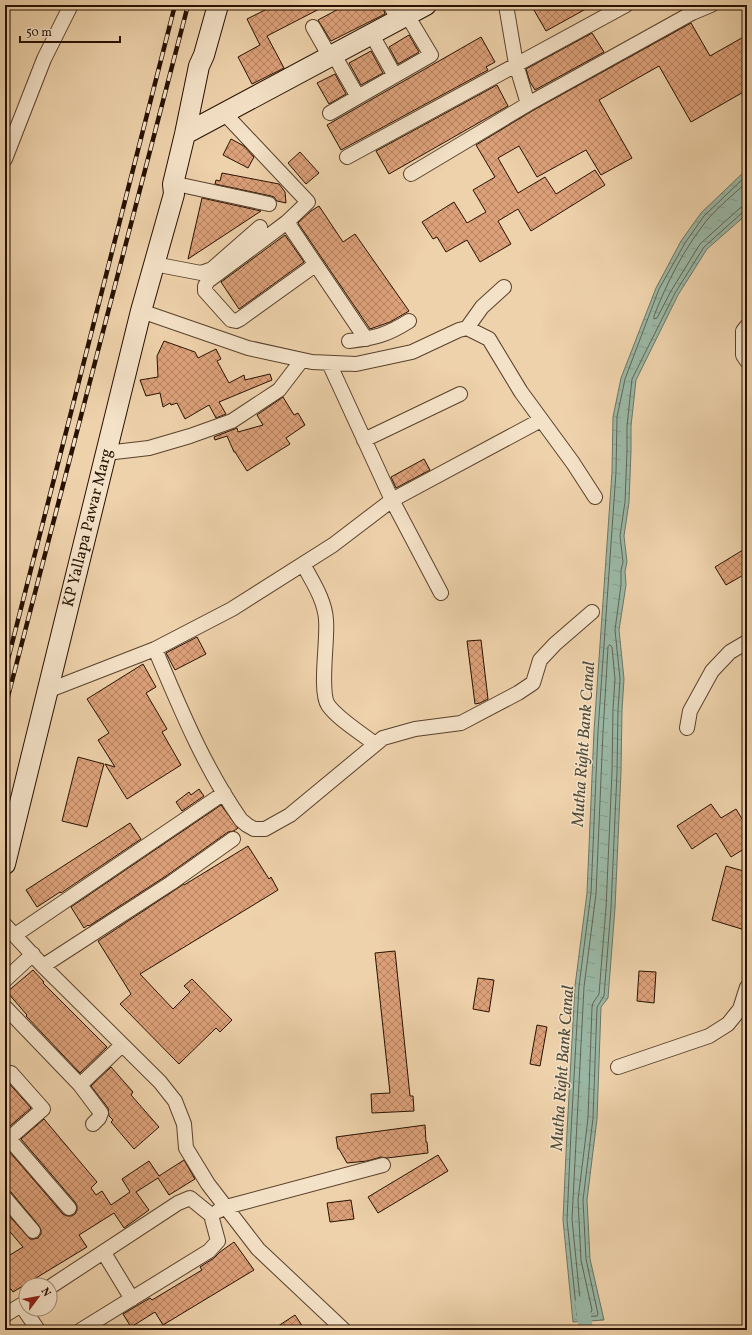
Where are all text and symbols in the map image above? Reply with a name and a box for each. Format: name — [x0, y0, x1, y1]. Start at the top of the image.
scale bar — [20, 18, 120, 44]
text: 50 m — [26, 25, 52, 41]
street label: KP Yallapa Pawar Marg — [58, 446, 118, 610]
water label: Mutha Right Bank Canal — [567, 661, 601, 828]
water label: Mutha Right Bank Canal — [546, 985, 580, 1152]
north arrow — [18, 1277, 58, 1317]
text: N — [37, 1285, 54, 1300]

